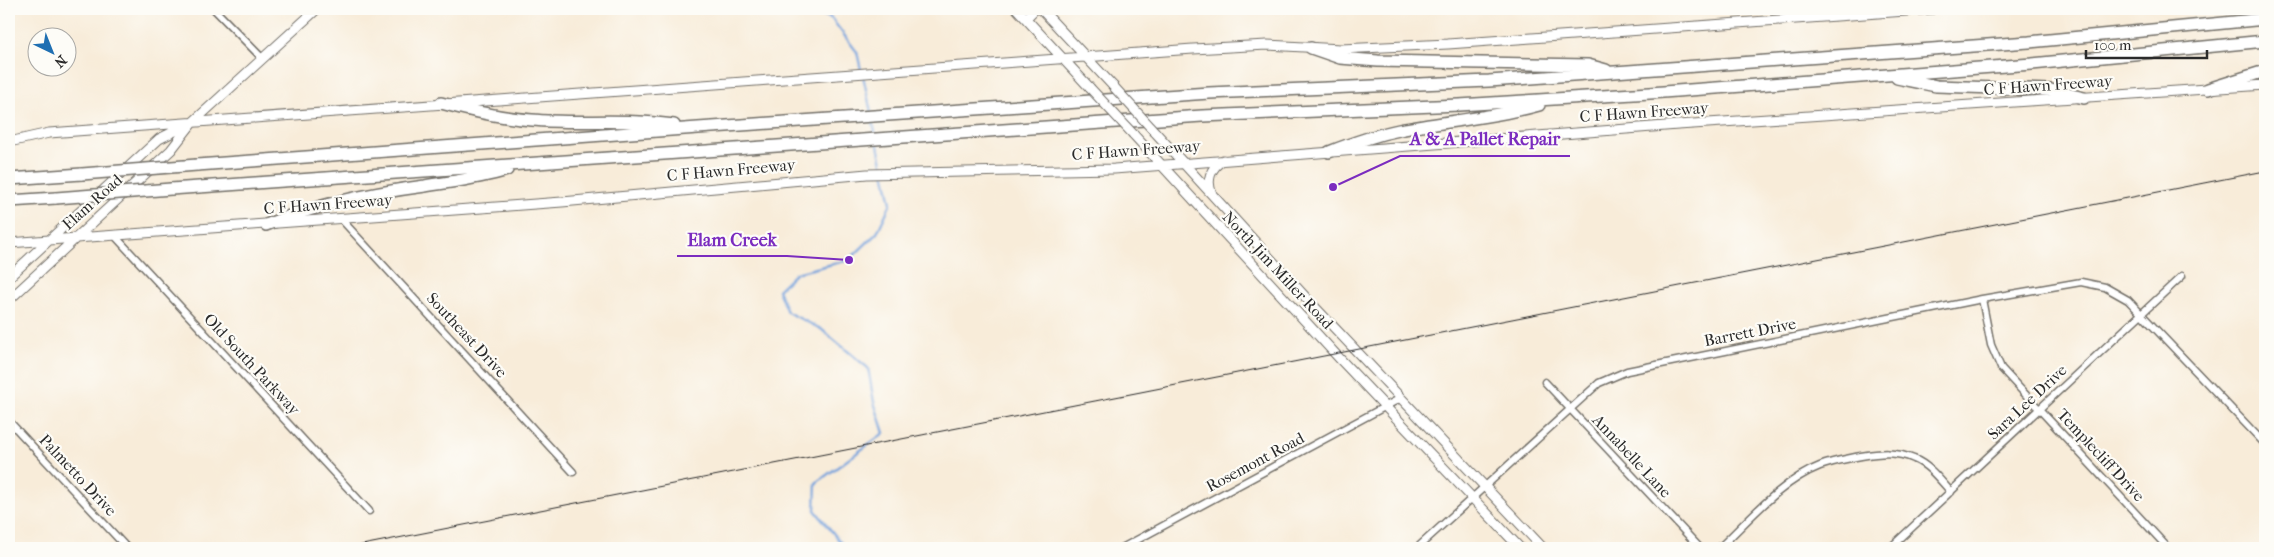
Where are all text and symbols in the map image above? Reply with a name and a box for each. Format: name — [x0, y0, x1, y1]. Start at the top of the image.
north arrow — [28, 28, 78, 78]
scale bar — [2086, 28, 2208, 60]
text: 100 m — [2094, 36, 2132, 54]
text: N — [51, 51, 70, 71]
street label: C F Hawn Freeway — [1983, 71, 2113, 99]
street label: C F Hawn Freeway — [1579, 98, 1709, 126]
callout: A & A Pallet Repair — [1400, 123, 1570, 156]
text: A & A Pallet Repair — [1409, 129, 1561, 150]
street label: C F Hawn Freeway — [1071, 136, 1201, 164]
street label: C F Hawn Freeway — [666, 155, 797, 185]
street label: Elam Road — [58, 170, 126, 234]
street label: C F Hawn Freeway — [263, 190, 393, 218]
street label: North Jim Miller Road — [1219, 207, 1338, 333]
callout: Elam Creek — [677, 223, 787, 256]
text: Elam Creek — [687, 230, 778, 251]
street label: Southeast Drive — [423, 289, 511, 382]
street label: Old South Parkway — [200, 309, 304, 419]
street label: Barrett Drive — [1702, 314, 1798, 350]
street label: Sara Lee Drive — [1983, 360, 2071, 444]
street label: Templecliff Drive — [2053, 405, 2149, 505]
street label: Annabelle Lane — [1588, 410, 1675, 502]
street label: Rosemont Road — [1203, 428, 1308, 496]
street label: Palmetto Drive — [35, 430, 121, 520]

